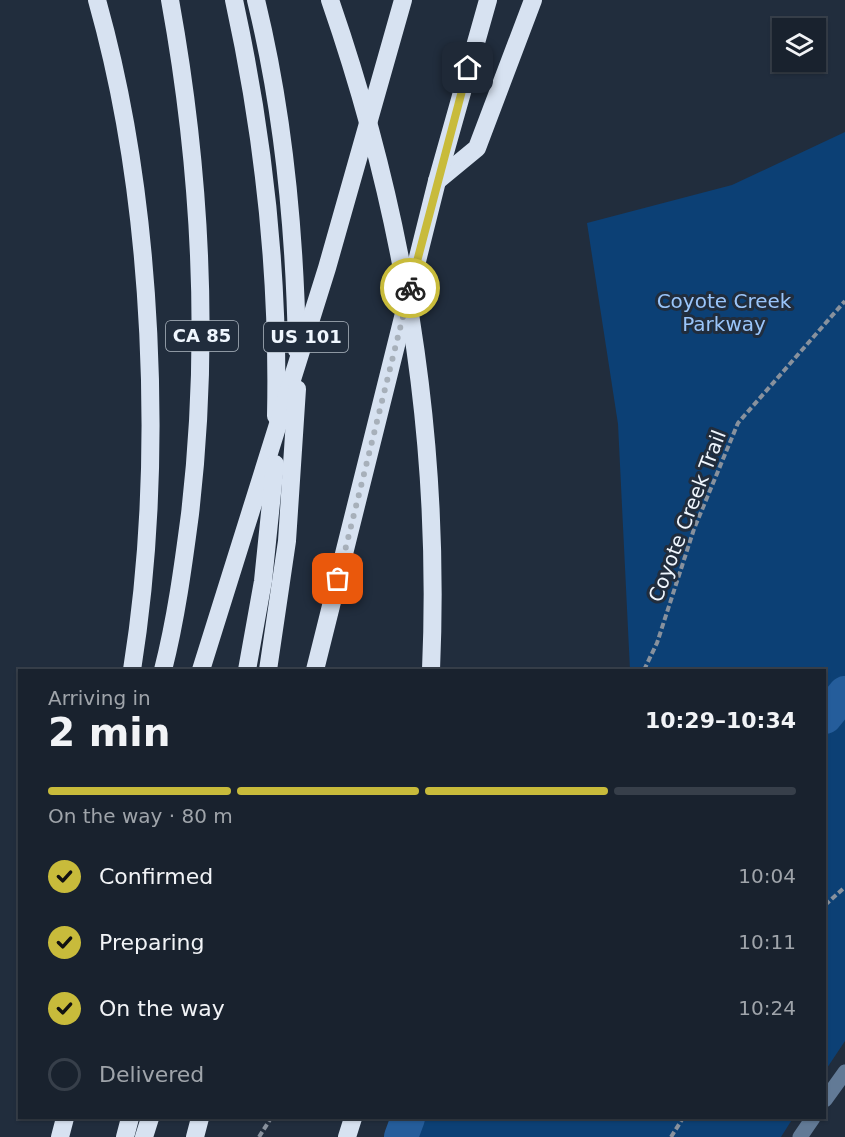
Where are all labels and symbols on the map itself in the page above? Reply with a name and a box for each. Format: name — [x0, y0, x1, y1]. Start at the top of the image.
pin — [442, 42, 493, 93]
courier — [380, 258, 440, 318]
park label: Coyote Creek Parkway — [657, 289, 792, 336]
road number: CA 85 — [166, 321, 238, 351]
road number: US 101 — [264, 322, 348, 352]
street label: Coyote Creek Trail — [643, 427, 731, 605]
pin — [312, 553, 363, 604]

